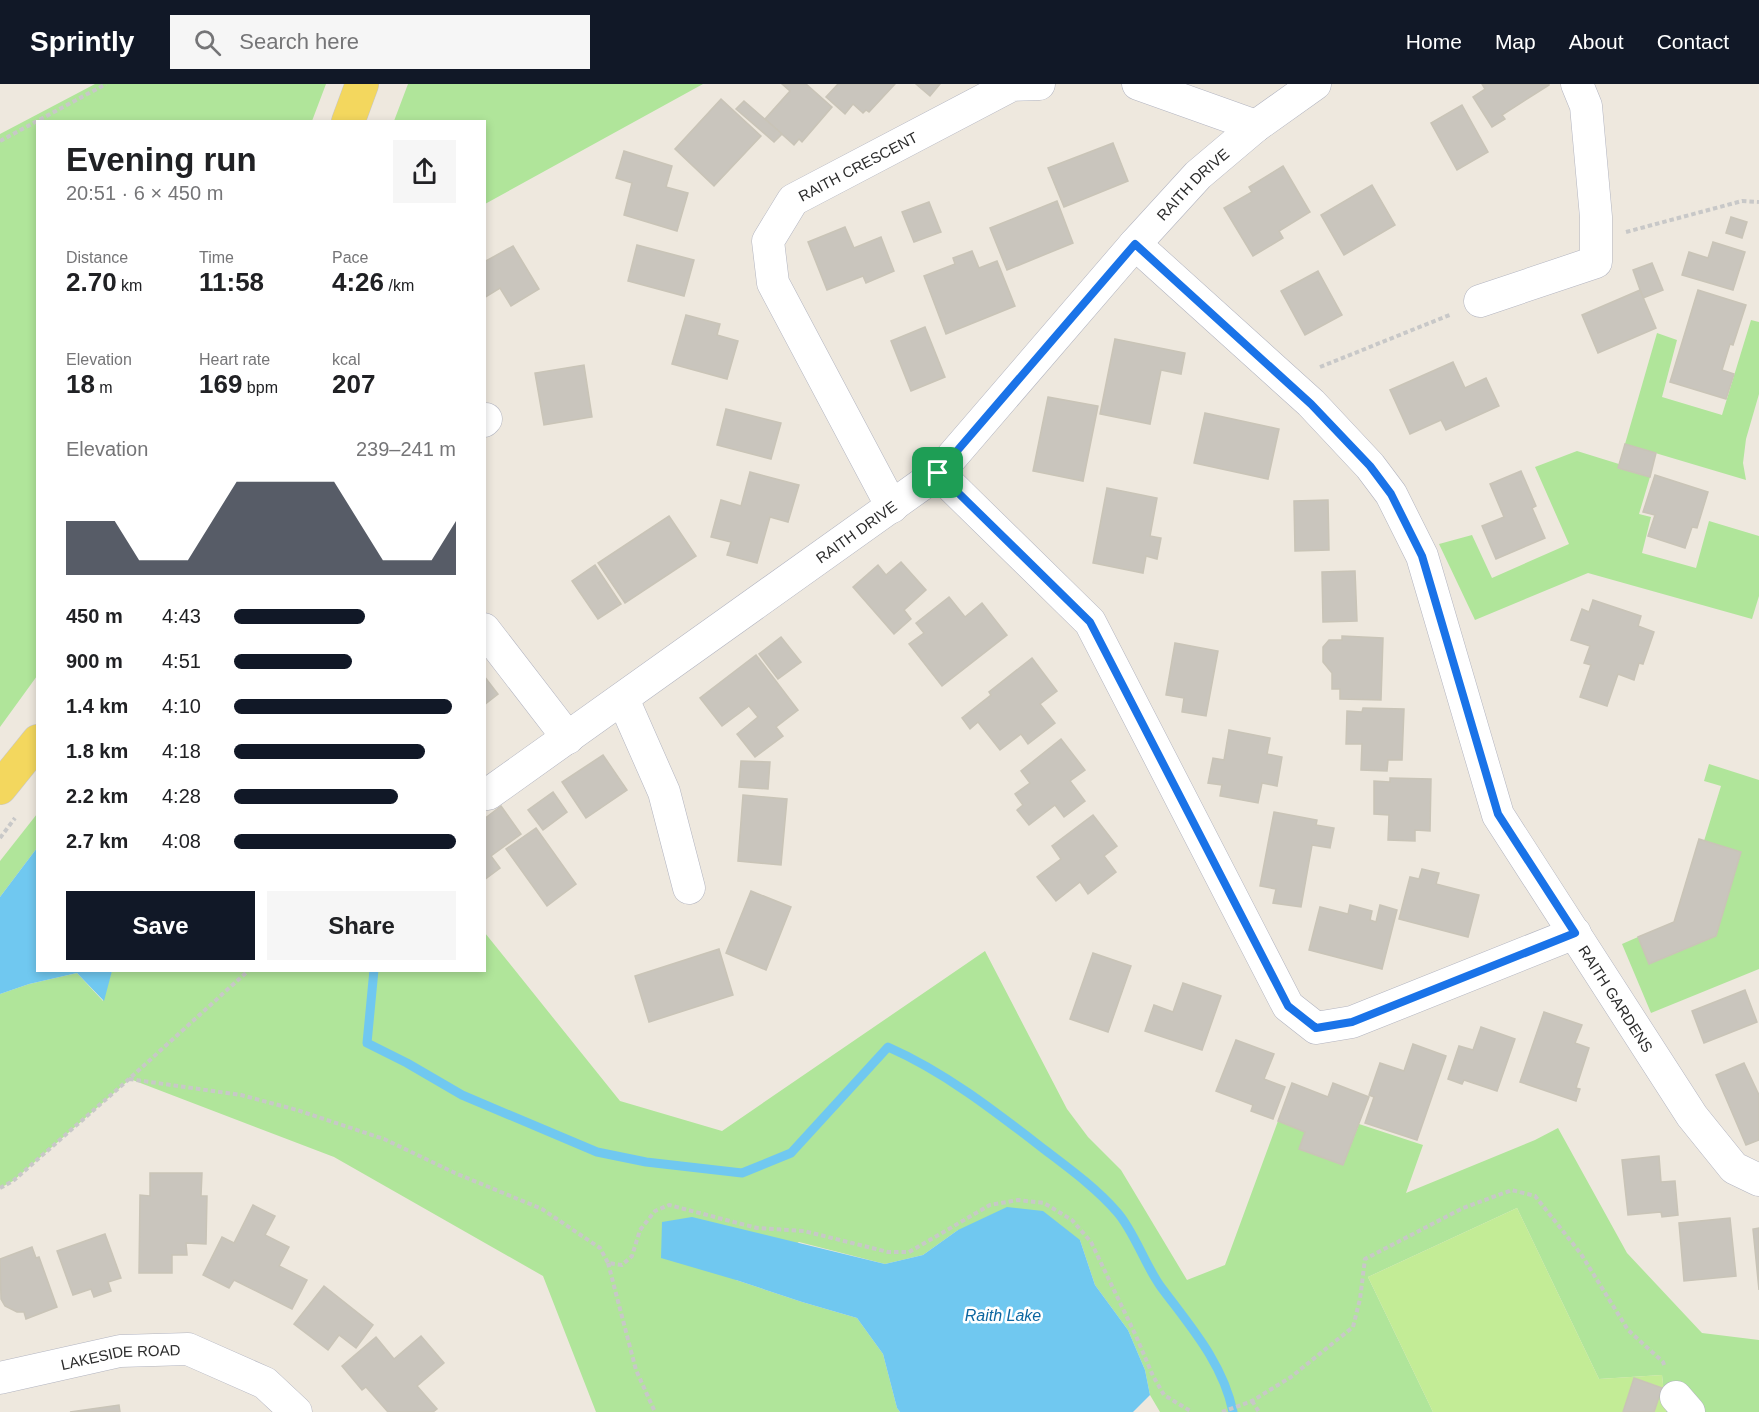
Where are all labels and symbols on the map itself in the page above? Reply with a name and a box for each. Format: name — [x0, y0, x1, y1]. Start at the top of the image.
street label: RAITH CRESCENT — [795, 128, 920, 204]
street label: RAITH DRIVE — [1153, 144, 1232, 223]
pin — [912, 447, 963, 498]
street label: RAITH DRIVE — [812, 497, 900, 566]
street label: RAITH GARDENS — [1576, 942, 1657, 1055]
water label: Raith Lake — [965, 1307, 1041, 1324]
street label: LAKESIDE ROAD — [59, 1341, 181, 1373]

